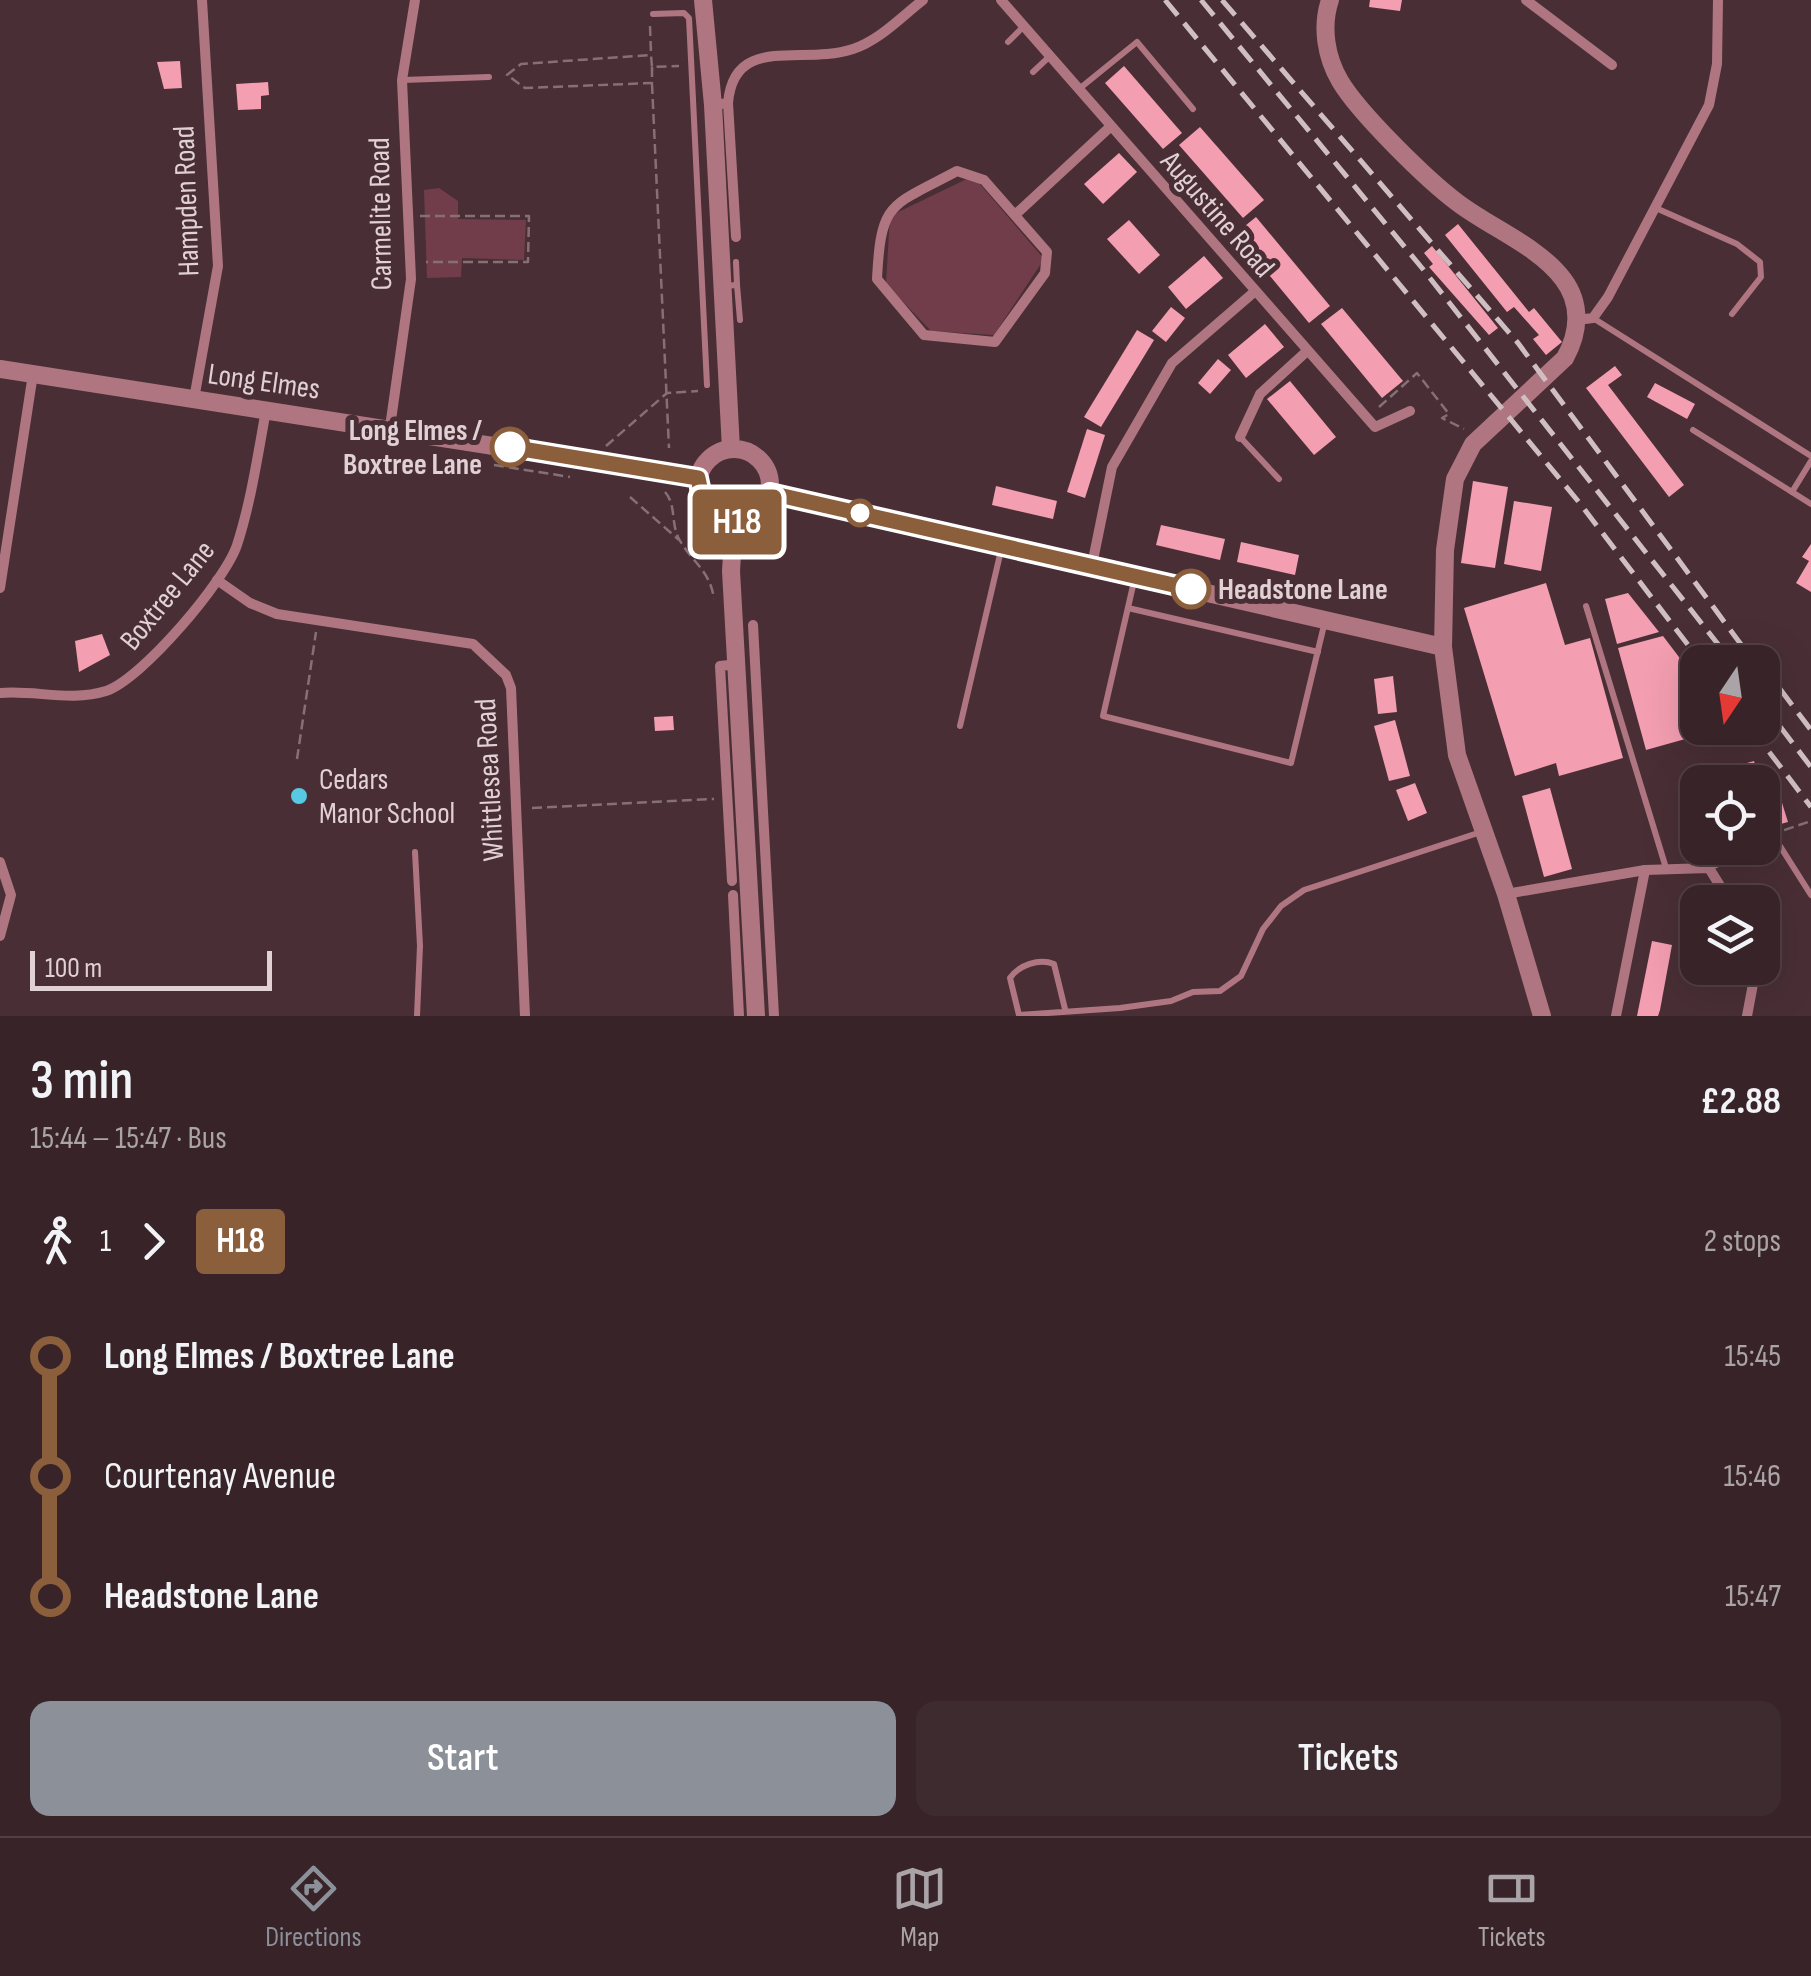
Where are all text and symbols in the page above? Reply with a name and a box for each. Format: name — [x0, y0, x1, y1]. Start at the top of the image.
street label: Hampden Road — [166, 125, 208, 277]
street label: Carmelite Road — [362, 137, 400, 291]
street label: Augustine Road — [1152, 144, 1282, 285]
street label: Long Elmes — [205, 356, 322, 408]
place label: Long Elmes / Boxtree Lane — [343, 413, 482, 483]
marker: Long Elmes / Boxtree Lane — [491, 428, 529, 466]
line badge: H18 — [680, 490, 794, 554]
unlabelled marker — [847, 500, 873, 526]
text: H18 — [713, 501, 761, 544]
street label: Boxtree Lane — [113, 534, 223, 658]
marker: Headstone Lane — [1172, 570, 1210, 608]
place label: Headstone Lane — [1218, 572, 1388, 608]
north arrow — [1680, 645, 1780, 745]
map controls — [1680, 645, 1780, 985]
street label: Whittlesea Road — [468, 698, 512, 862]
place label: Cedars Manor School — [319, 762, 455, 832]
button: locate — [1680, 765, 1780, 865]
marker: Cedars Manor School — [288, 785, 310, 807]
button: layers — [1680, 885, 1780, 985]
scale bar — [30, 946, 272, 990]
text: 100 m — [45, 952, 102, 985]
text: 3 min — [30, 1048, 133, 1115]
text: £2.88 — [1700, 1079, 1781, 1124]
text: 15:44 – 15:47 · Bus — [30, 1119, 227, 1158]
icon: walk — [30, 1214, 85, 1269]
icon: forward — [126, 1214, 181, 1269]
text: H18 — [216, 1220, 265, 1263]
text: 1 — [100, 1222, 111, 1261]
text: 2 stops — [1704, 1222, 1781, 1261]
text: Long Elmes / Boxtree Lane — [104, 1334, 455, 1379]
text: 15:45 — [1725, 1337, 1781, 1376]
text: Courtenay Avenue — [104, 1454, 336, 1499]
text: 15:46 — [1724, 1457, 1781, 1496]
text: Headstone Lane — [104, 1574, 319, 1619]
text: 15:47 — [1725, 1577, 1781, 1616]
button: Start — [30, 1701, 896, 1816]
button: Tickets — [916, 1701, 1781, 1816]
tab: Directions — [265, 1861, 362, 1954]
tab: Map — [892, 1861, 947, 1954]
tab: Tickets — [1478, 1861, 1546, 1954]

